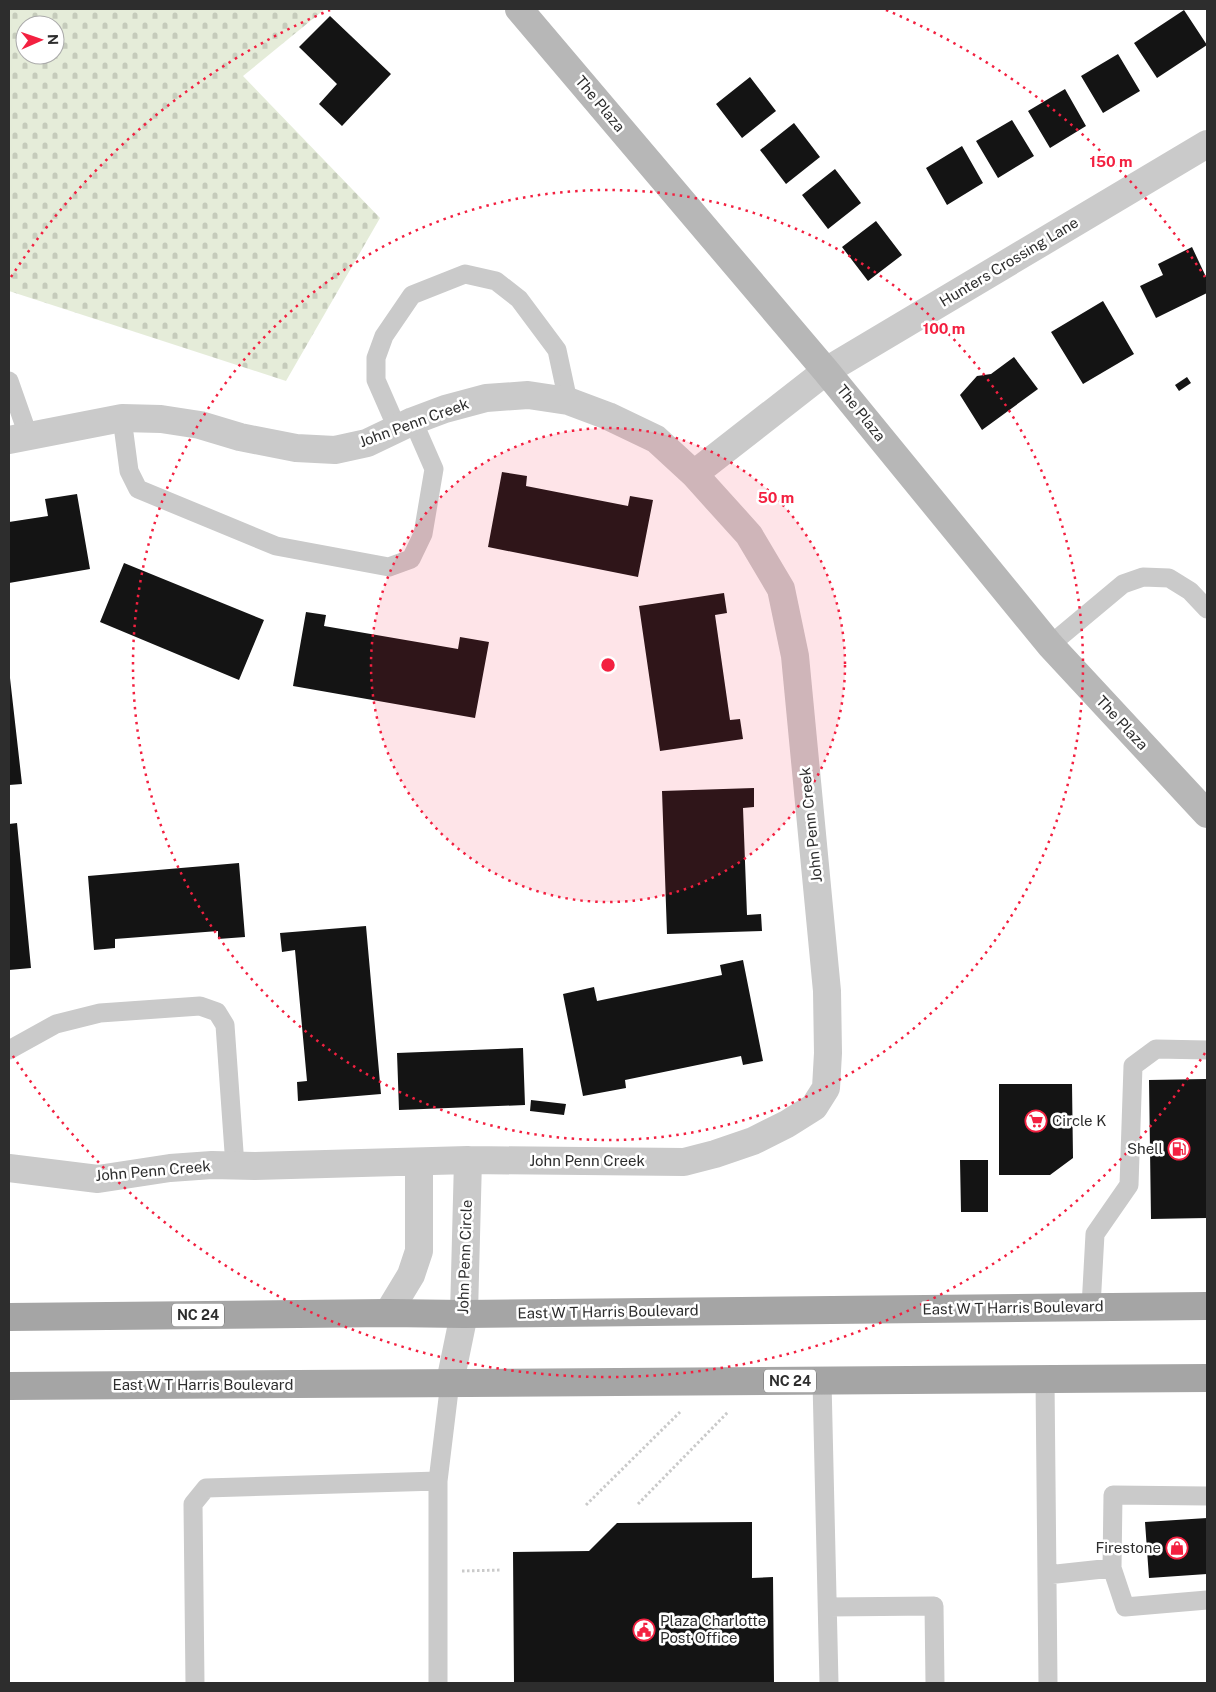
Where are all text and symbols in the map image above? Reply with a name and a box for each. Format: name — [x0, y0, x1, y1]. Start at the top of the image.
north arrow — [15, 15, 65, 65]
text: N — [45, 34, 61, 45]
street label: The Plaza — [572, 72, 629, 135]
text: 150 m — [1089, 153, 1133, 170]
street label: Hunters Crossing Lane — [936, 213, 1081, 310]
text: 100 m — [923, 320, 965, 337]
street label: The Plaza — [834, 381, 889, 444]
street label: John Penn Creek — [357, 395, 471, 450]
text: 50 m — [758, 489, 794, 506]
centre of rings — [599, 656, 617, 674]
street label: The Plaza — [1093, 692, 1152, 753]
street label: John Penn Creek — [796, 767, 825, 883]
supermarket icon: Circle K — [1024, 1109, 1048, 1133]
place label: Circle K — [1052, 1112, 1106, 1129]
fuel station icon: Shell — [1167, 1137, 1191, 1161]
place label: Shell — [1127, 1140, 1163, 1157]
street label: John Penn Creek — [529, 1152, 645, 1169]
street label: John Penn Creek — [95, 1157, 211, 1184]
street label: John Penn Circle — [454, 1199, 475, 1315]
street label: East W T Harris Boulevard — [922, 1297, 1104, 1318]
street label: East W T Harris Boulevard — [517, 1301, 699, 1322]
road number: NC 24 — [172, 1304, 224, 1326]
road number: NC 24 — [764, 1370, 816, 1392]
street label: East W T Harris Boulevard — [112, 1376, 294, 1393]
shop icon: Firestone — [1165, 1536, 1189, 1560]
place label: Firestone — [1095, 1539, 1161, 1556]
place label: Plaza Charlotte Post Office — [660, 1612, 766, 1646]
public building icon: Plaza Charlotte Post Office — [632, 1618, 656, 1642]

